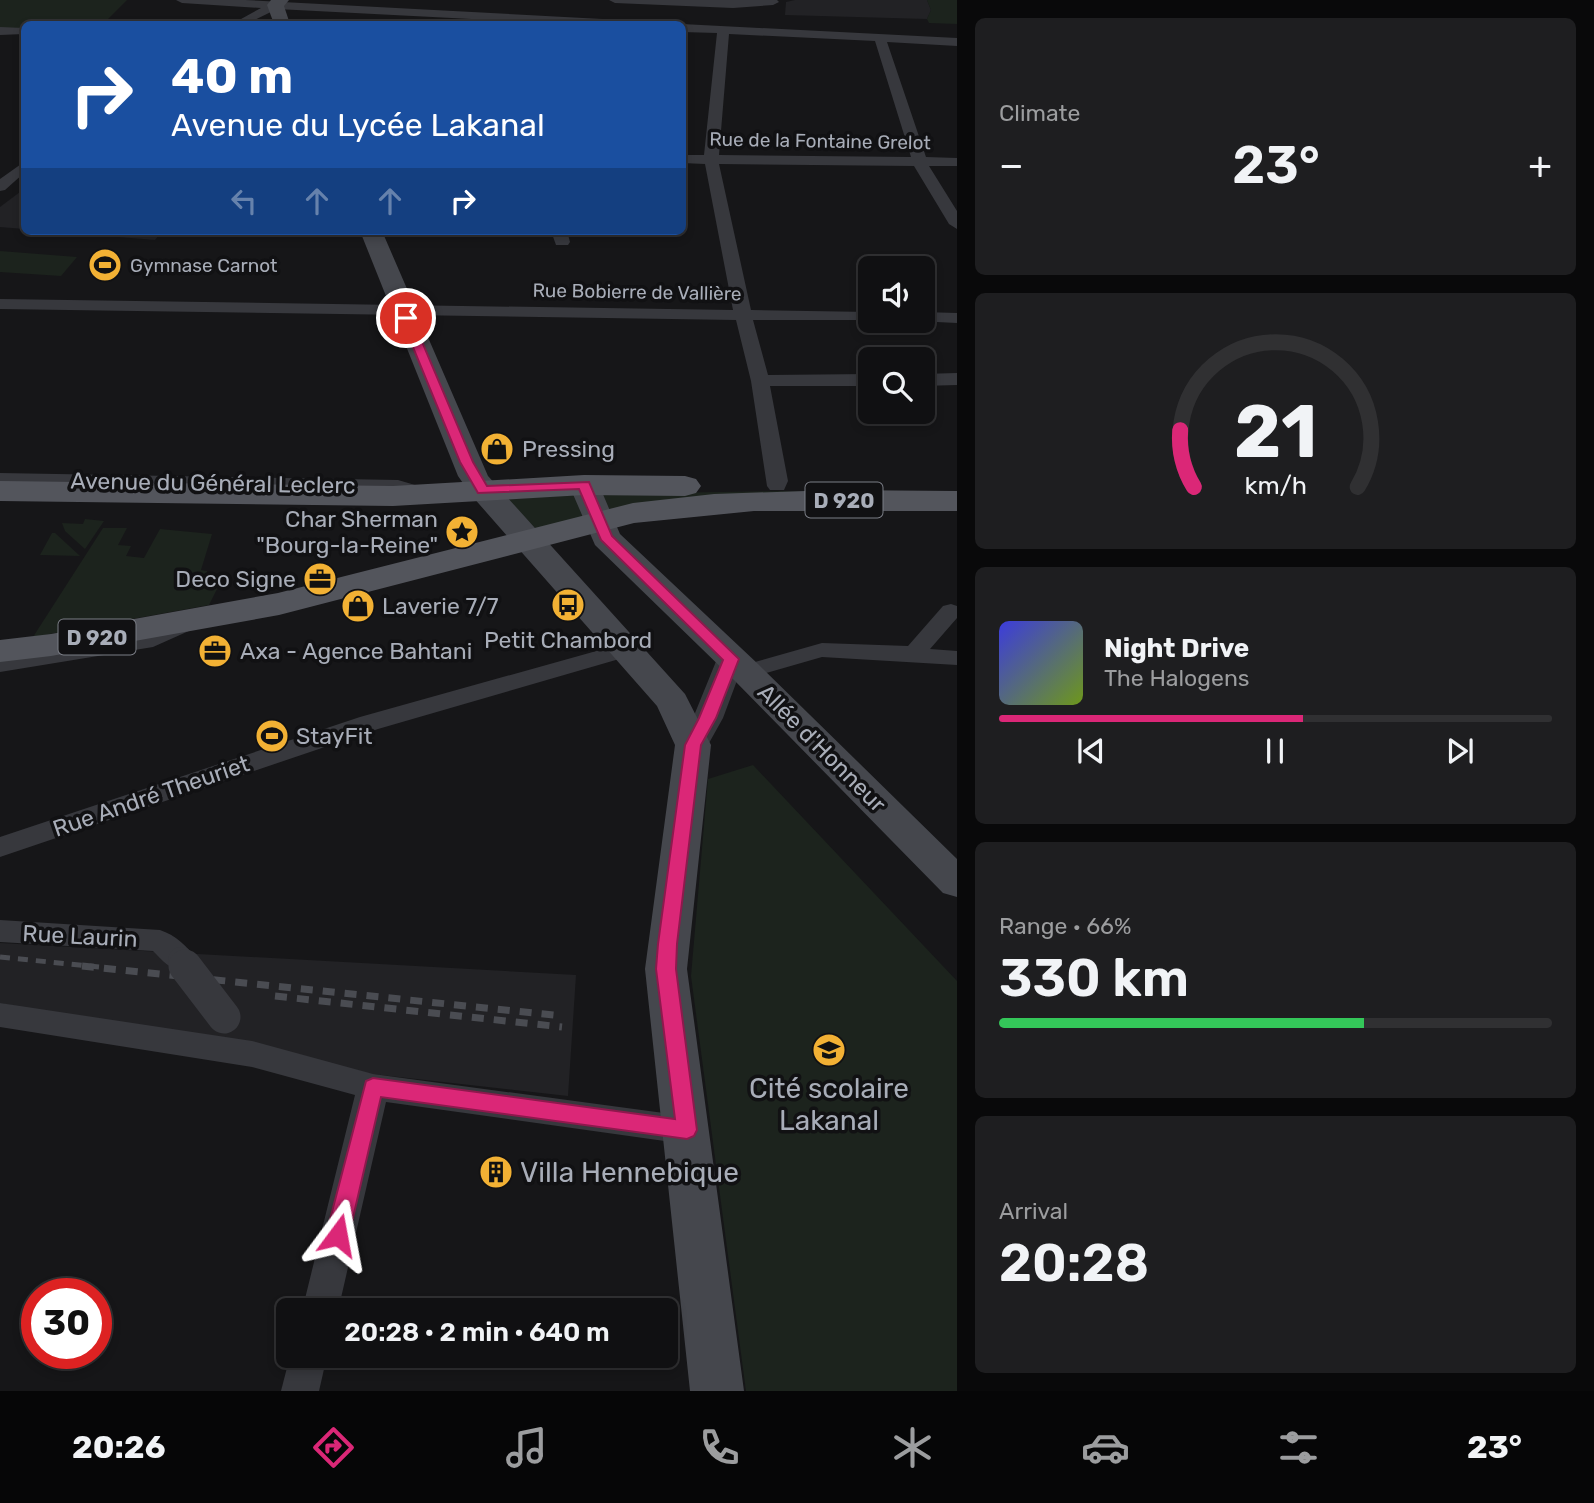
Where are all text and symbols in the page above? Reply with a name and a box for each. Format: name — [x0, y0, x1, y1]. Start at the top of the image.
text: 40 m — [171, 47, 293, 105]
icon: right — [56, 49, 147, 140]
text: Climate — [999, 99, 1080, 127]
text: Avenue du Lycée Lakanal — [171, 106, 545, 144]
street label: Rue de la Fontaine Grelot — [709, 128, 931, 154]
text: 23° — [1232, 134, 1320, 196]
text: − — [999, 142, 1024, 188]
text: + — [1528, 142, 1552, 188]
icon: left — [225, 182, 263, 220]
icon: ahead — [298, 182, 336, 220]
icon: ahead — [371, 182, 409, 220]
icon: right — [444, 182, 482, 220]
sports icon: Gymnase Carnot — [86, 246, 124, 284]
place label: Gymnase Carnot — [130, 254, 278, 277]
map controls — [858, 256, 935, 424]
button: sound — [858, 256, 935, 333]
street label: Rue Bobierre de Vallière — [532, 279, 742, 305]
pin — [376, 288, 436, 348]
icon: arrive — [387, 299, 425, 337]
button: search — [858, 347, 935, 424]
text: 21 — [1234, 389, 1317, 475]
shop icon: Pressing — [478, 430, 516, 468]
place label: Pressing — [522, 435, 615, 463]
street label: Avenue du Général Leclerc — [70, 467, 356, 499]
text: km/h — [1244, 471, 1307, 500]
road number: D 920 — [806, 482, 882, 518]
place label: Char Sherman "Bourg-la-Reine" — [256, 505, 438, 559]
place icon: Char Sherman "Bourg-la-Reine" — [443, 513, 481, 551]
office icon: Deco Signe — [301, 560, 339, 598]
place label: Deco Signe — [175, 565, 296, 593]
bus stop icon: Petit Chambord — [549, 586, 587, 624]
shop icon: Laverie 7/7 — [339, 587, 377, 625]
place label: Laverie 7/7 — [382, 592, 499, 620]
road number: D 920 — [58, 620, 136, 654]
place label: Petit Chambord — [484, 626, 652, 654]
office icon: Axa - Agence Bahtani — [196, 632, 234, 670]
text: Night Drive — [1104, 633, 1249, 664]
place label: Axa - Agence Bahtani — [240, 637, 472, 665]
text: The Halogens — [1104, 664, 1250, 692]
street label: Allée d'Honneur — [752, 678, 892, 818]
sports icon: StayFit — [253, 717, 291, 755]
place label: StayFit — [296, 722, 372, 750]
icon: previous — [1072, 732, 1110, 770]
icon: pause — [1256, 732, 1294, 770]
icon: next — [1441, 732, 1479, 770]
street label: Rue André Theuriet — [49, 749, 253, 843]
text: Range · 66% — [999, 912, 1131, 940]
street label: Rue Laurin — [22, 919, 138, 953]
text: 330 km — [999, 947, 1189, 1009]
school or university icon: Cité scolaire Lakanal — [810, 1031, 848, 1069]
place label: Cité scolaire Lakanal — [749, 1072, 909, 1137]
building icon: Villa Hennebique — [477, 1153, 515, 1191]
place label: Villa Hennebique — [520, 1156, 739, 1189]
text: Arrival — [999, 1197, 1068, 1225]
position arrow — [301, 1198, 375, 1272]
text: 20:28 — [999, 1232, 1149, 1294]
speed limit sign: 30 — [21, 1278, 112, 1369]
text: 20:28 · 2 min · 640 m — [344, 1317, 610, 1348]
icon: directions — [309, 1423, 358, 1472]
icon: music — [502, 1423, 551, 1472]
icon: phone — [695, 1423, 744, 1472]
icon: climate — [888, 1423, 937, 1472]
icon: car — [1081, 1423, 1130, 1472]
icon: filters — [1274, 1423, 1323, 1472]
text: 20:26 — [72, 1428, 166, 1466]
text: 23° — [1467, 1428, 1522, 1466]

